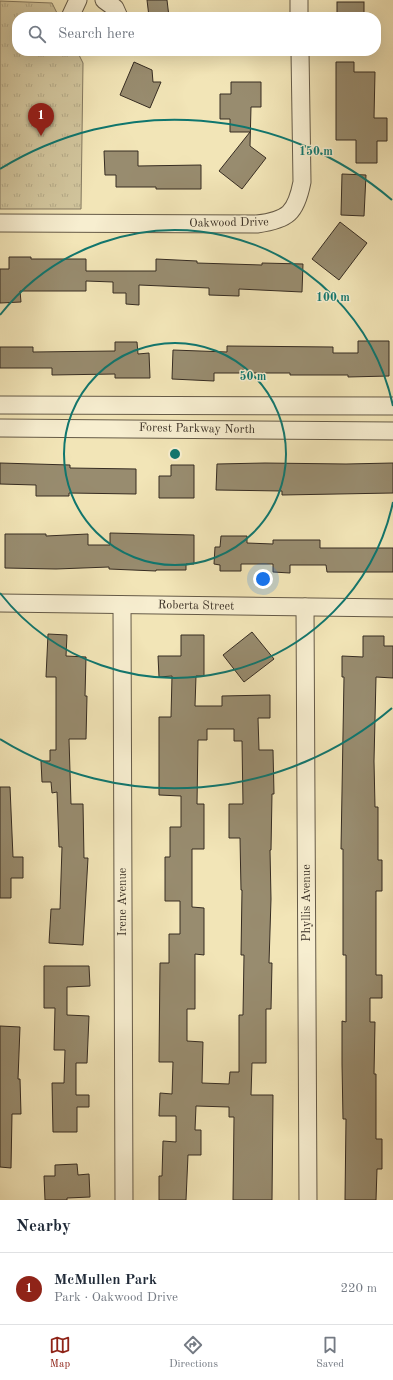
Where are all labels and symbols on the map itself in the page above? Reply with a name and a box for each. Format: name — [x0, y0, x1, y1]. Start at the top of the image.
pin: 1 — [28, 103, 54, 136]
text: 150 m — [299, 145, 333, 158]
street label: Oakwood Drive — [189, 216, 269, 230]
text: 100 m — [316, 292, 350, 304]
text: 50 m — [240, 370, 267, 383]
street label: Forest Parkway North — [139, 422, 256, 436]
centre of rings — [168, 447, 182, 461]
your location — [253, 569, 273, 589]
street label: Roberta Street — [158, 599, 234, 613]
street label: Phyllis Avenue — [301, 864, 313, 942]
street label: Irene Avenue — [117, 867, 129, 936]

